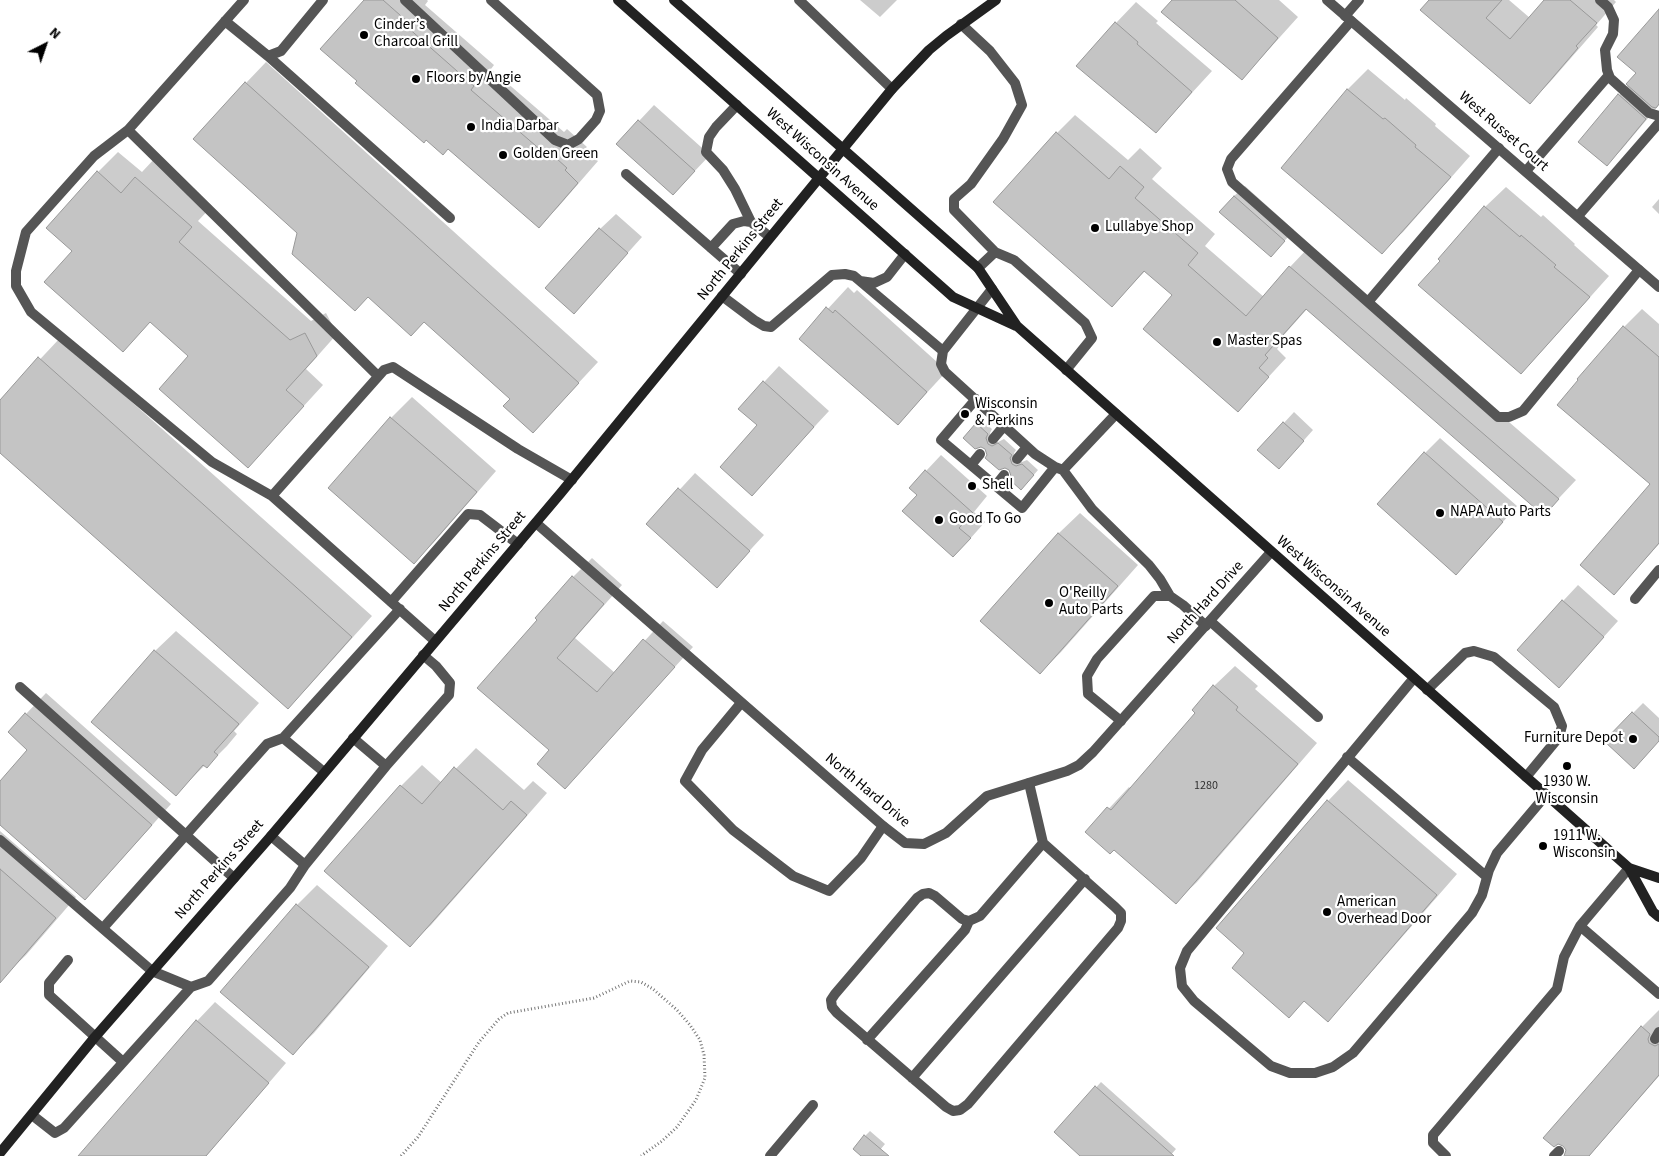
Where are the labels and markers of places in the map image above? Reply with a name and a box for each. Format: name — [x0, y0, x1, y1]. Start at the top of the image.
place label: Cinder’s Charcoal Grill — [374, 17, 458, 52]
marker: Cinder’s Charcoal Grill — [358, 29, 370, 41]
place label: Floors by Angie — [426, 70, 521, 88]
marker: Floors by Angie — [410, 73, 422, 85]
place label: India Darbar — [481, 118, 559, 136]
marker: India Darbar — [465, 121, 477, 133]
place label: Golden Green — [513, 146, 599, 164]
marker: Golden Green — [497, 149, 509, 161]
place label: Lullabye Shop — [1105, 219, 1194, 237]
marker: Lullabye Shop — [1089, 222, 1101, 234]
place label: Master Spas — [1227, 333, 1302, 351]
marker: Master Spas — [1211, 336, 1223, 348]
place label: Wisconsin & Perkins — [975, 396, 1038, 431]
marker: Wisconsin & Perkins — [959, 408, 971, 420]
place label: Shell — [982, 477, 1013, 495]
marker: Shell — [966, 480, 978, 492]
place label: NAPA Auto Parts — [1450, 504, 1551, 522]
marker: NAPA Auto Parts — [1434, 507, 1446, 519]
place label: Good To Go — [949, 511, 1021, 529]
marker: Good To Go — [933, 514, 945, 526]
place label: O'Reilly Auto Parts — [1059, 585, 1123, 620]
marker: O'Reilly Auto Parts — [1043, 597, 1055, 609]
place label: Furniture Depot — [1524, 730, 1623, 748]
marker: Furniture Depot — [1627, 733, 1639, 745]
marker: 1930 W. Wisconsin — [1561, 760, 1573, 772]
place label: 1930 W. Wisconsin — [1536, 774, 1598, 809]
place label: 1911 W. Wisconsin — [1553, 828, 1616, 863]
marker: 1911 W. Wisconsin — [1537, 840, 1549, 852]
place label: American Overhead Door — [1337, 894, 1432, 929]
marker: American Overhead Door — [1321, 906, 1333, 918]

